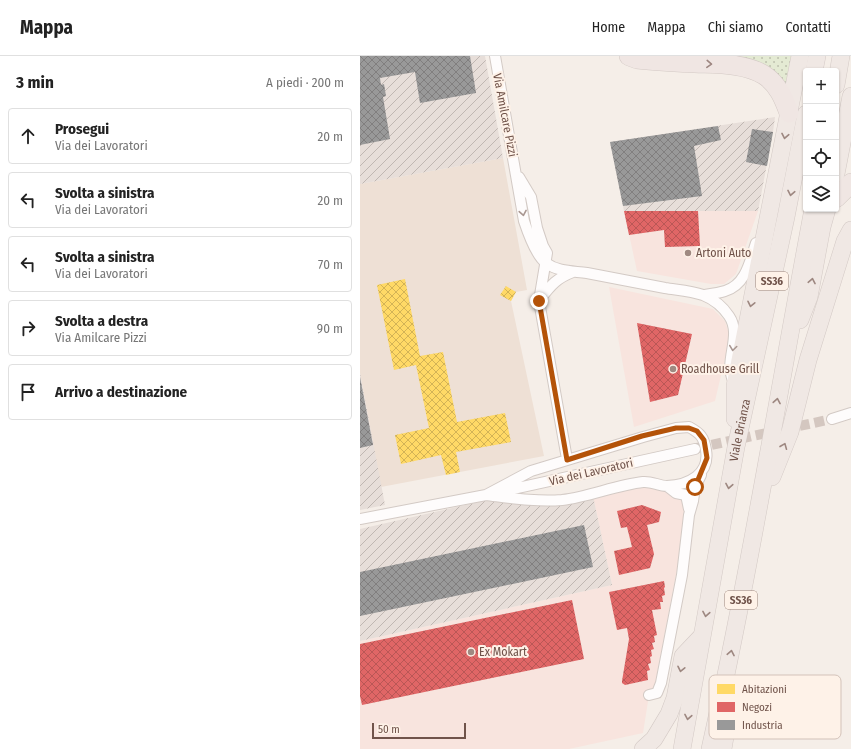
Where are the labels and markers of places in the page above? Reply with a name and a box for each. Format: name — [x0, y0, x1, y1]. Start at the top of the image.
place label: Artoni Auto — [696, 246, 751, 260]
marker: Artoni Auto — [683, 248, 693, 258]
place label: Roadhouse Grill — [681, 362, 759, 376]
marker: Roadhouse Grill — [668, 364, 678, 374]
place label: Ex Mokart — [479, 645, 527, 659]
marker: Ex Mokart — [466, 647, 476, 657]

